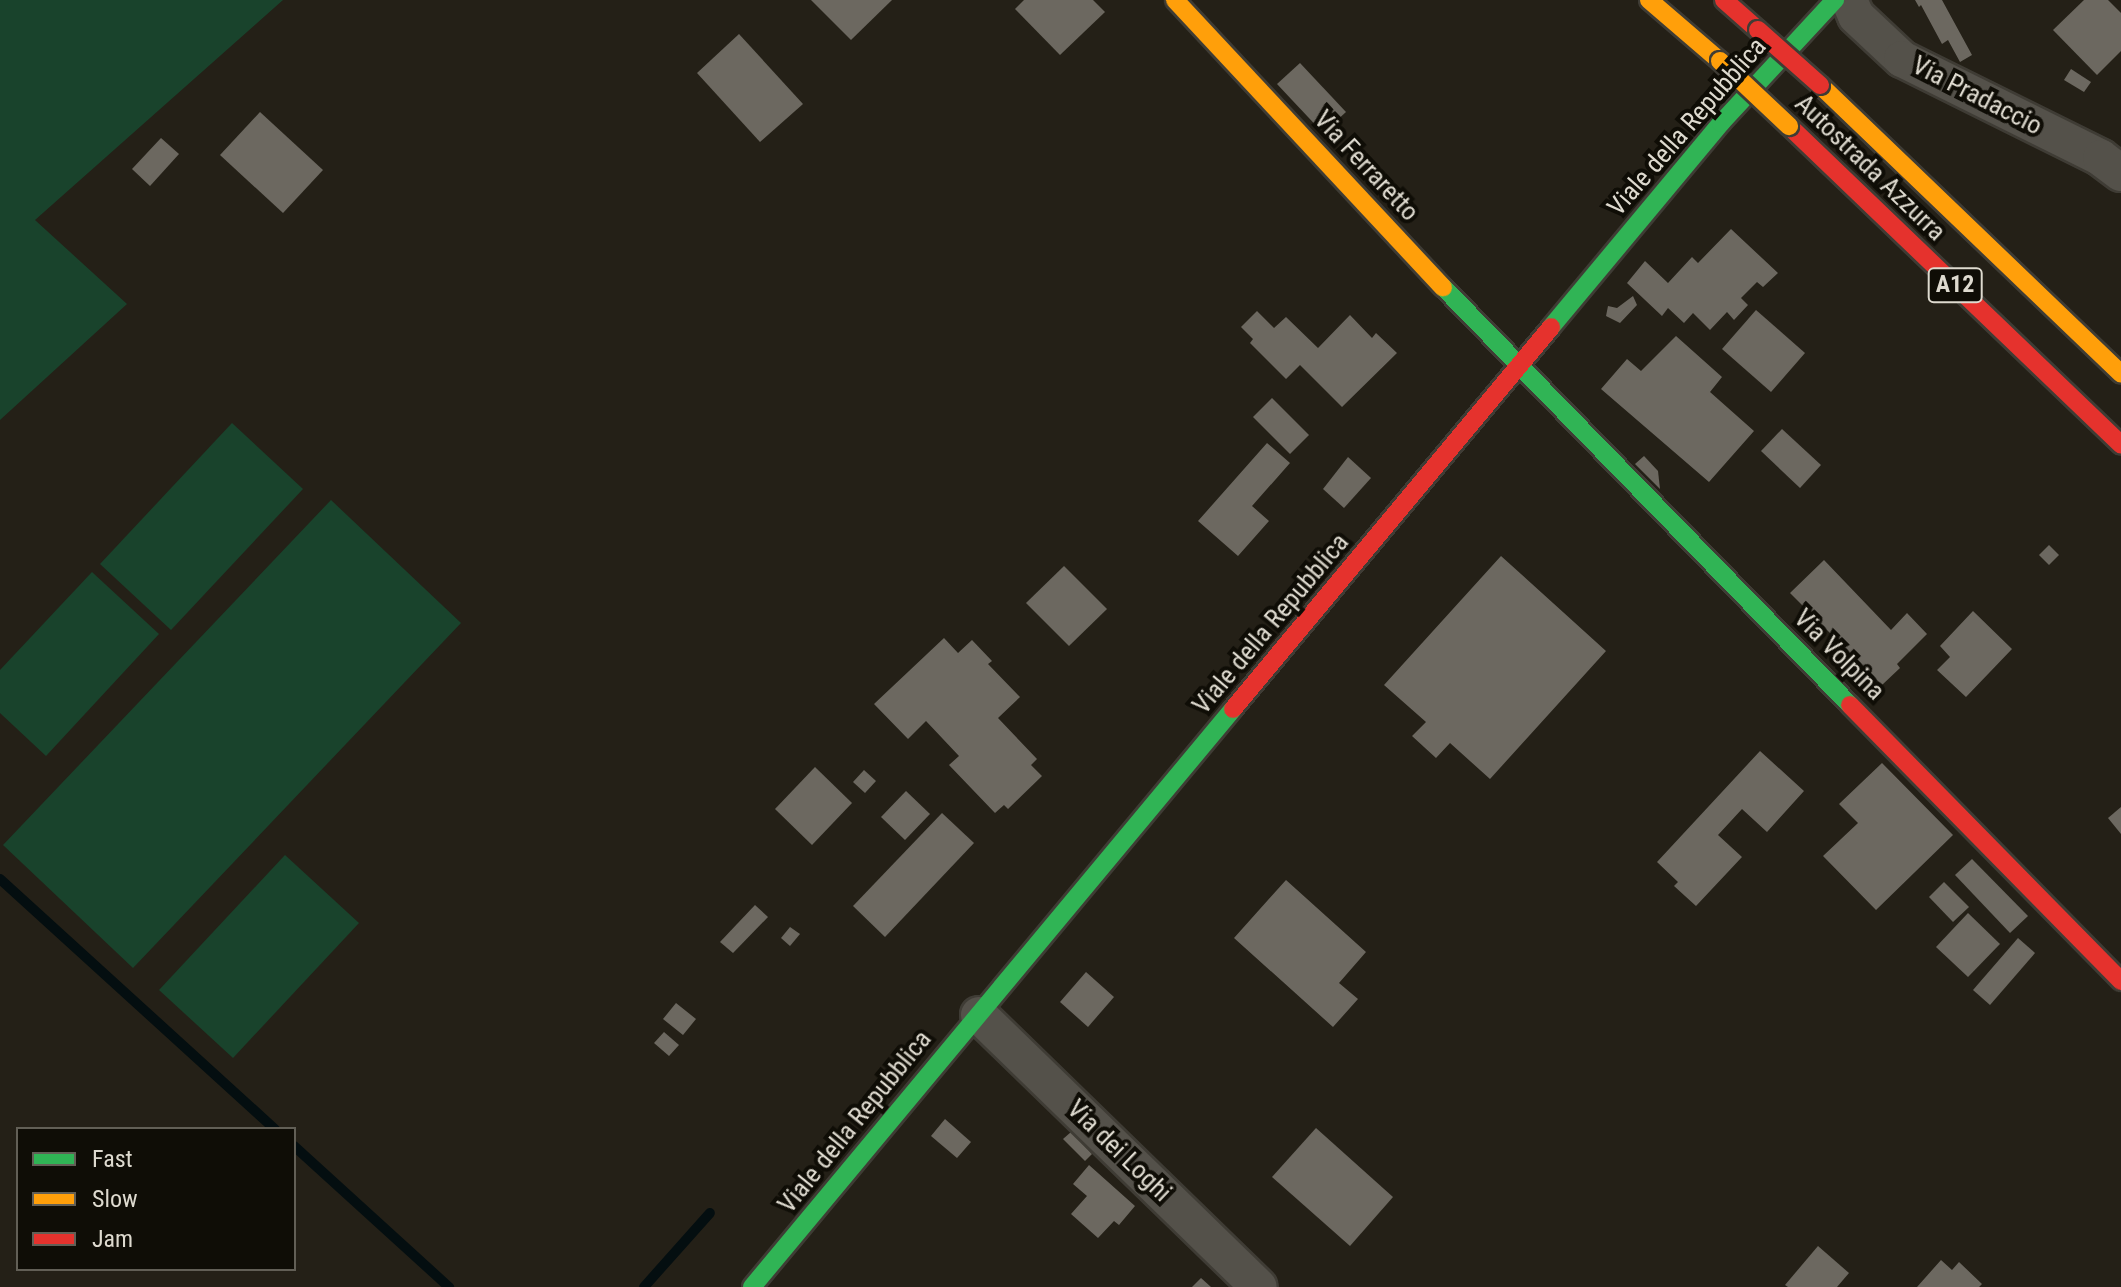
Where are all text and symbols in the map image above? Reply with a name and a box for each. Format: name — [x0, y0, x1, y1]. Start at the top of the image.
street label: Viale della Repubblica — [1601, 31, 1773, 223]
street label: Via Pradaccio — [1907, 50, 2047, 142]
street label: Autostrada Azzurra — [1788, 88, 1952, 248]
street label: Via Ferraretto — [1307, 104, 1425, 228]
road number: A12 — [1927, 265, 1983, 305]
street label: Viale della Repubblica — [1186, 527, 1356, 721]
street label: Via Volpina — [1787, 603, 1891, 707]
street label: Viale della Repubblica — [772, 1024, 938, 1220]
street label: Via dei Loghi — [1060, 1094, 1178, 1208]
legend — [16, 1127, 296, 1271]
text: Fast — [92, 1145, 133, 1173]
text: Slow — [92, 1185, 138, 1213]
text: Jam — [92, 1225, 133, 1253]

